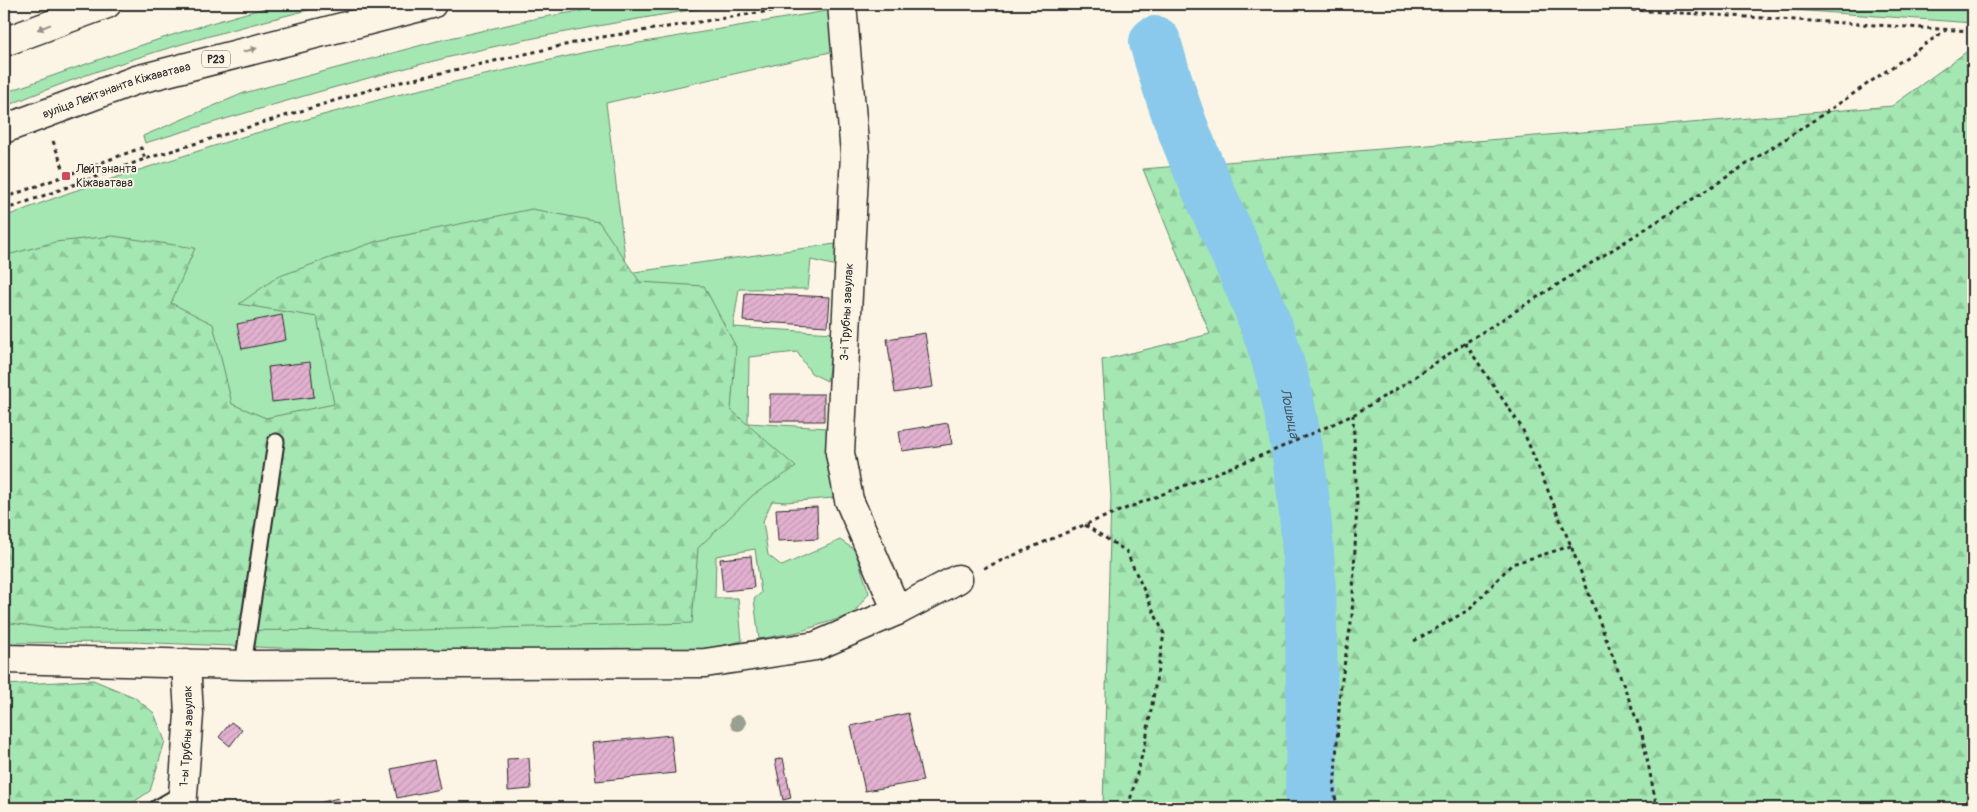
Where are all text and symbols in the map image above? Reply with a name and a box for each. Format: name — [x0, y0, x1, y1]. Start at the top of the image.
one-way arrow — [37, 23, 52, 31]
one-way arrow — [242, 46, 257, 54]
road number: Р23 — [202, 51, 230, 68]
street label: вуліца Лейтэнанта Кіжаватава — [40, 59, 192, 122]
place label: Лейтэнанта Кіжаватава — [75, 162, 137, 191]
marker: Лейтэнанта Кіжаватава — [60, 170, 72, 182]
street label: 3-і Трубны завулак — [837, 263, 857, 361]
water label: Лошыца — [1277, 387, 1304, 441]
street label: 1-ы Трубны завулак — [176, 685, 197, 787]

